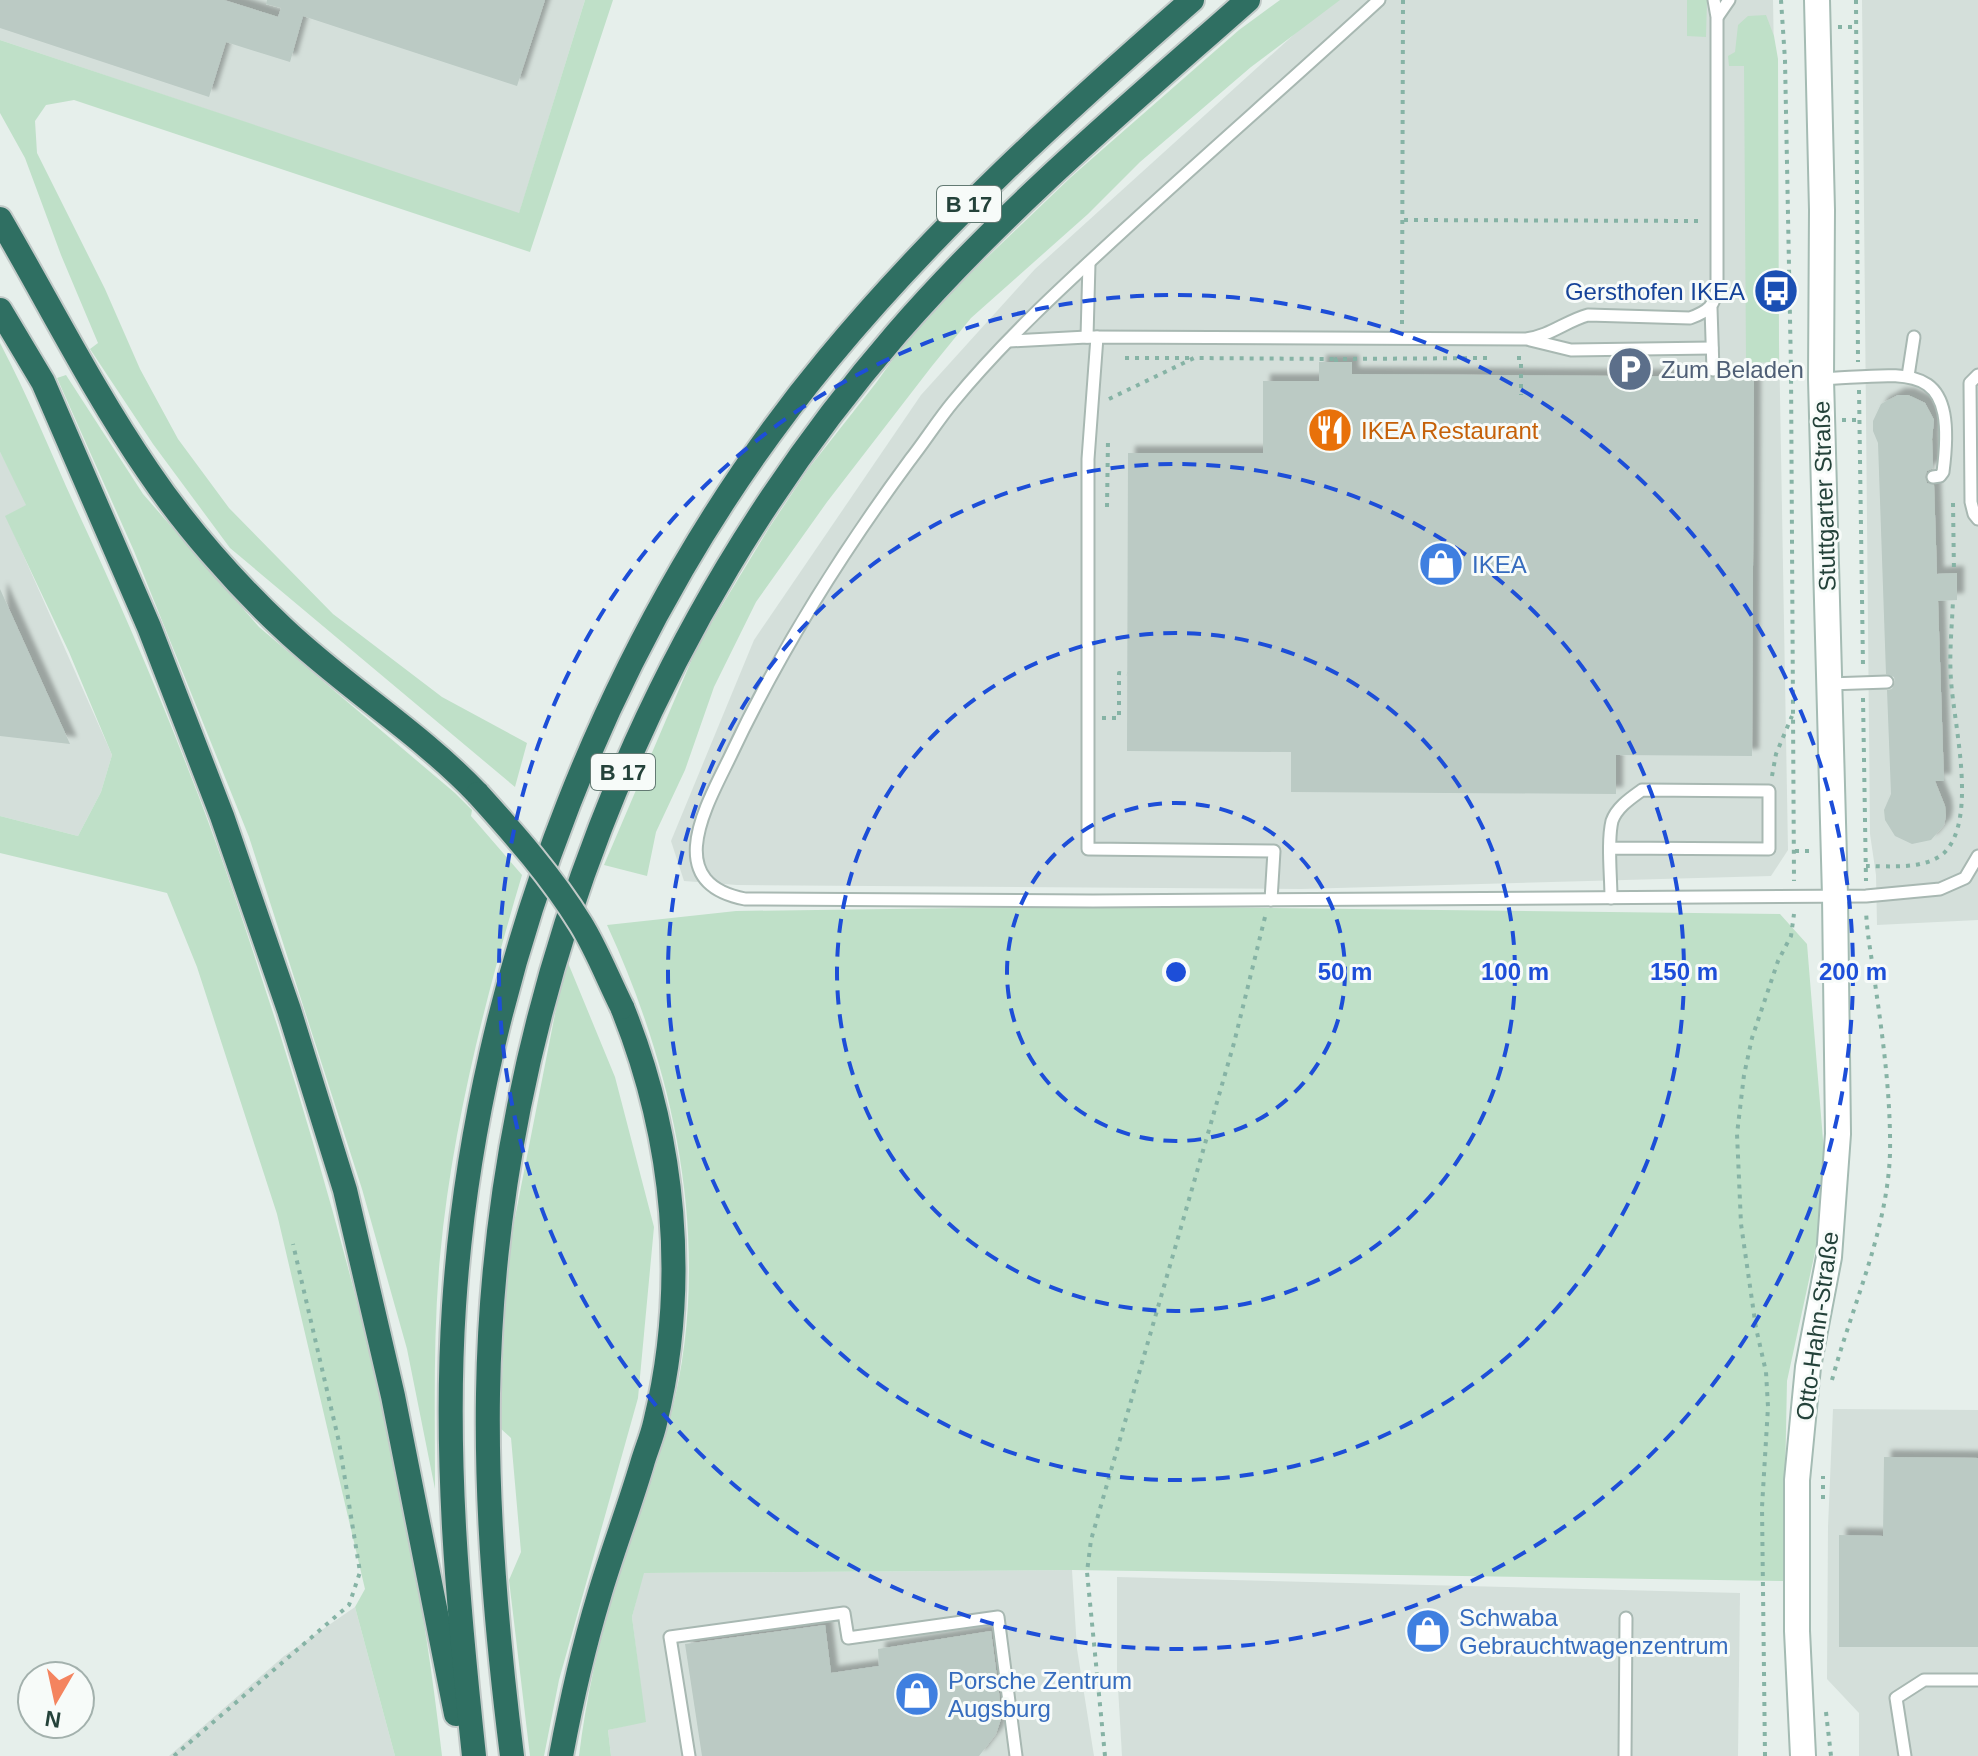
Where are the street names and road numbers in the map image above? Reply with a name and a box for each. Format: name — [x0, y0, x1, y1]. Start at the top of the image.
road number: B 17 — [937, 186, 1001, 222]
street label: Stuttgarter Straße — [1807, 400, 1841, 592]
road number: B 17 — [591, 754, 655, 790]
street label: Otto-Hahn-Straße — [1790, 1230, 1844, 1422]

